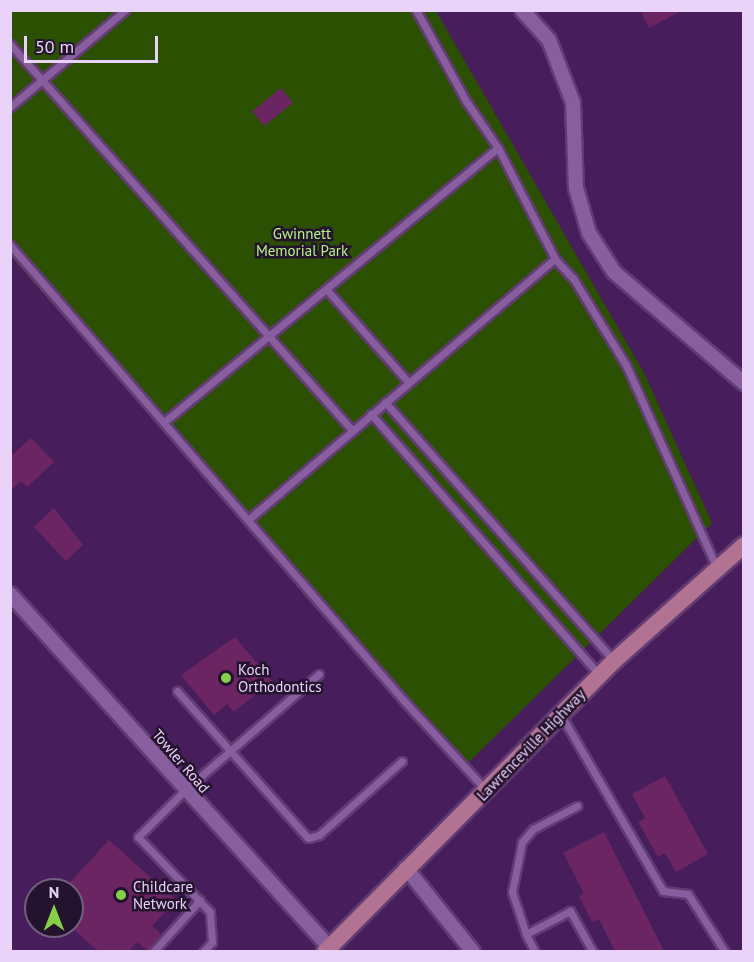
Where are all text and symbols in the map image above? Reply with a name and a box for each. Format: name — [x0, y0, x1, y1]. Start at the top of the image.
scale bar — [27, 24, 160, 62]
text: 50 m — [35, 35, 74, 58]
park label: Gwinnett Memorial Park — [256, 224, 348, 259]
place label: Koch Orthodontics — [238, 660, 322, 695]
marker: Koch Orthodontics — [219, 671, 233, 685]
street label: Lawrenceville Highway — [473, 686, 589, 804]
street label: Towler Road — [149, 726, 213, 796]
place label: Childcare Network — [133, 877, 193, 912]
north arrow — [24, 878, 84, 938]
text: N — [49, 882, 59, 902]
marker: Childcare Network — [114, 888, 128, 902]

